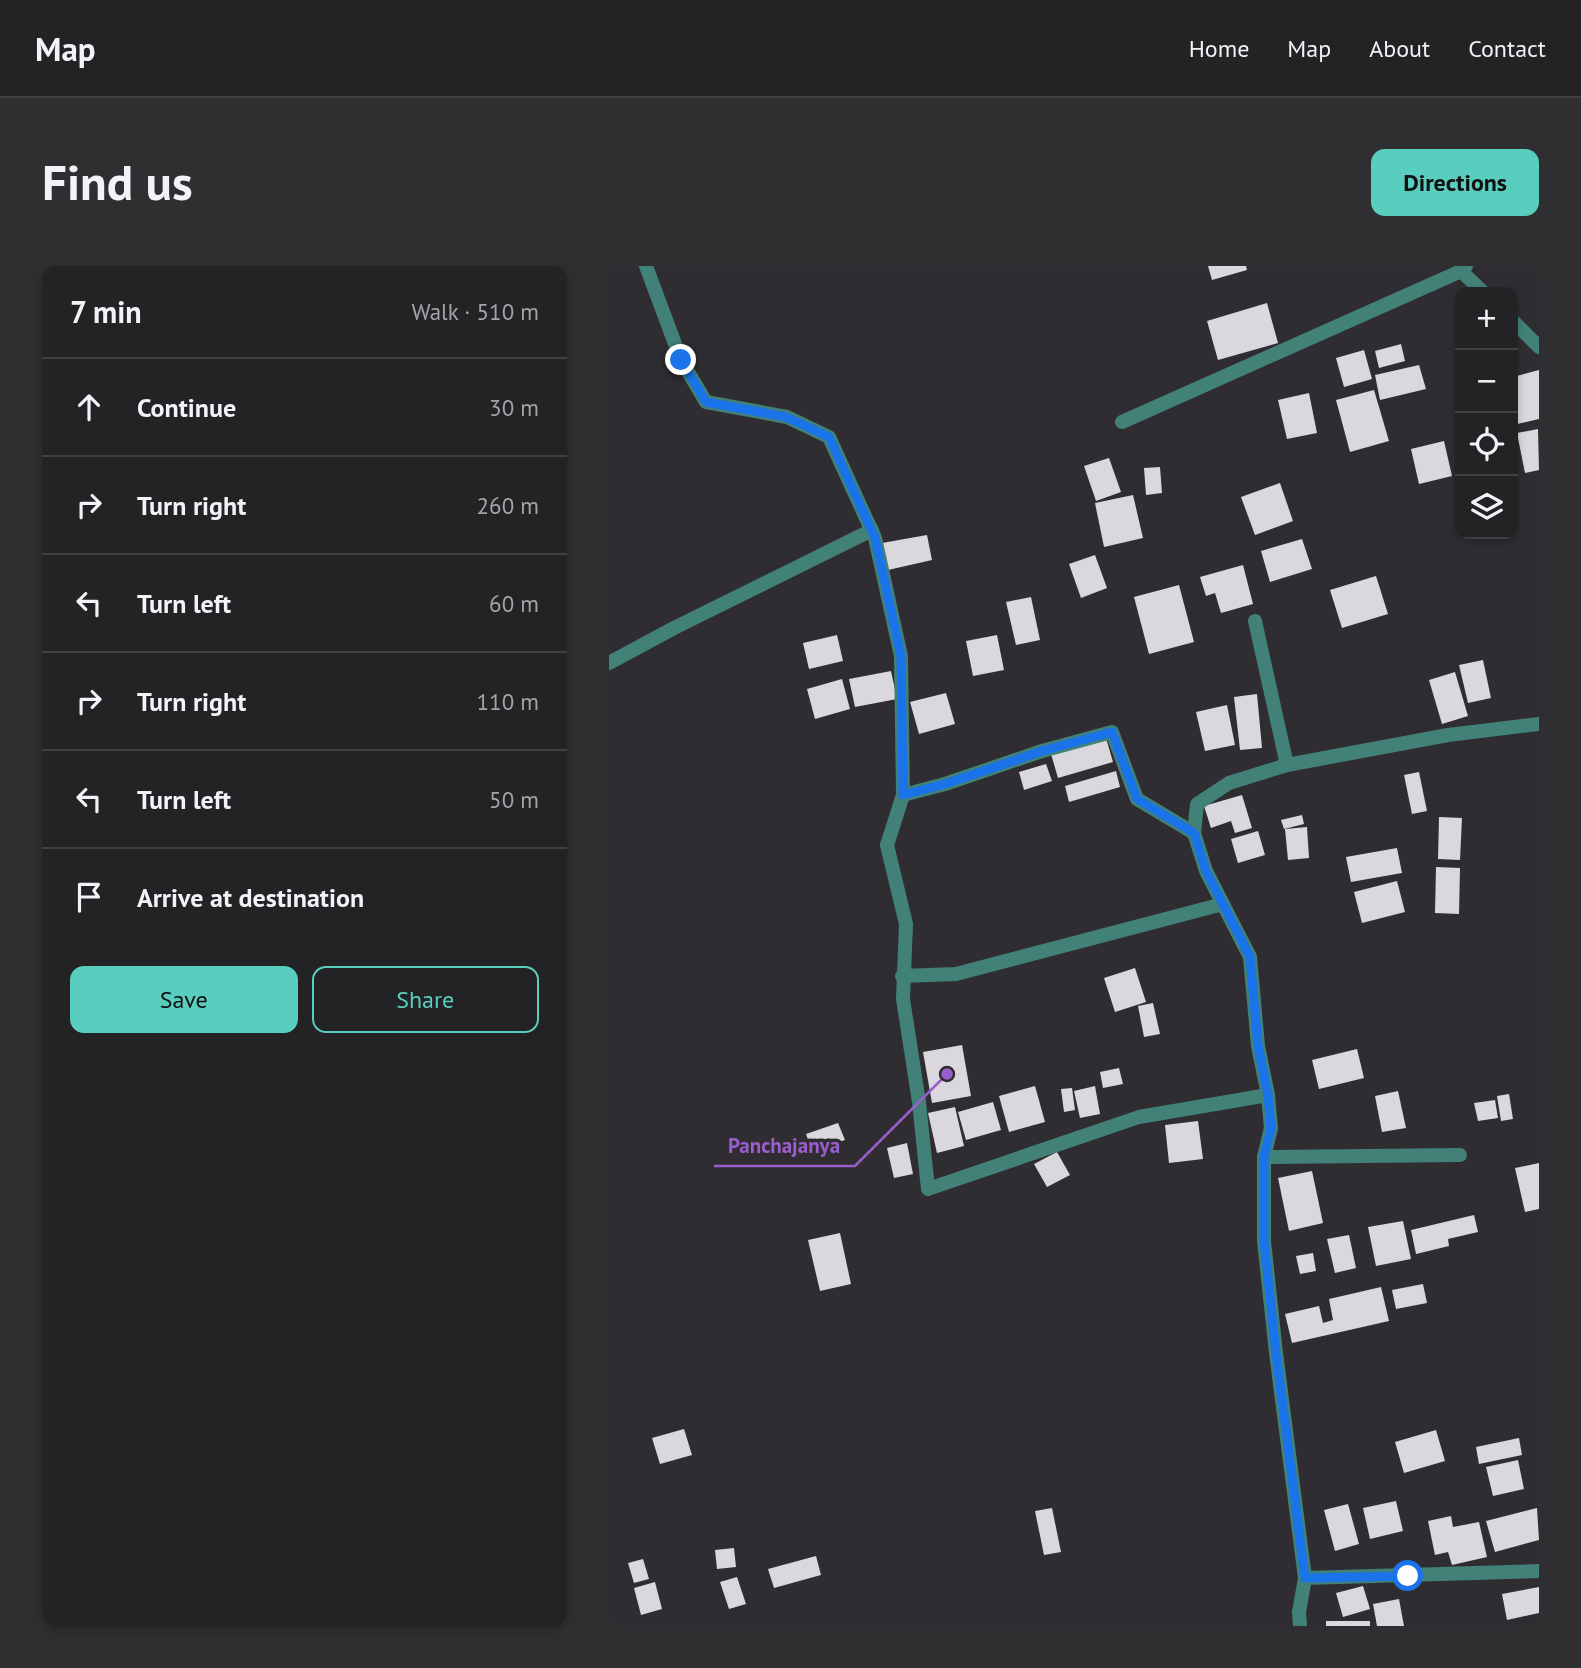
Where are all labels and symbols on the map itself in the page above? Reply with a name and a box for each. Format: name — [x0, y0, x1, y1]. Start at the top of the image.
route end — [665, 344, 696, 375]
callout: Panchajanya — [714, 1124, 855, 1166]
text: Panchajanya — [728, 1132, 840, 1159]
route start — [1392, 1560, 1423, 1591]

